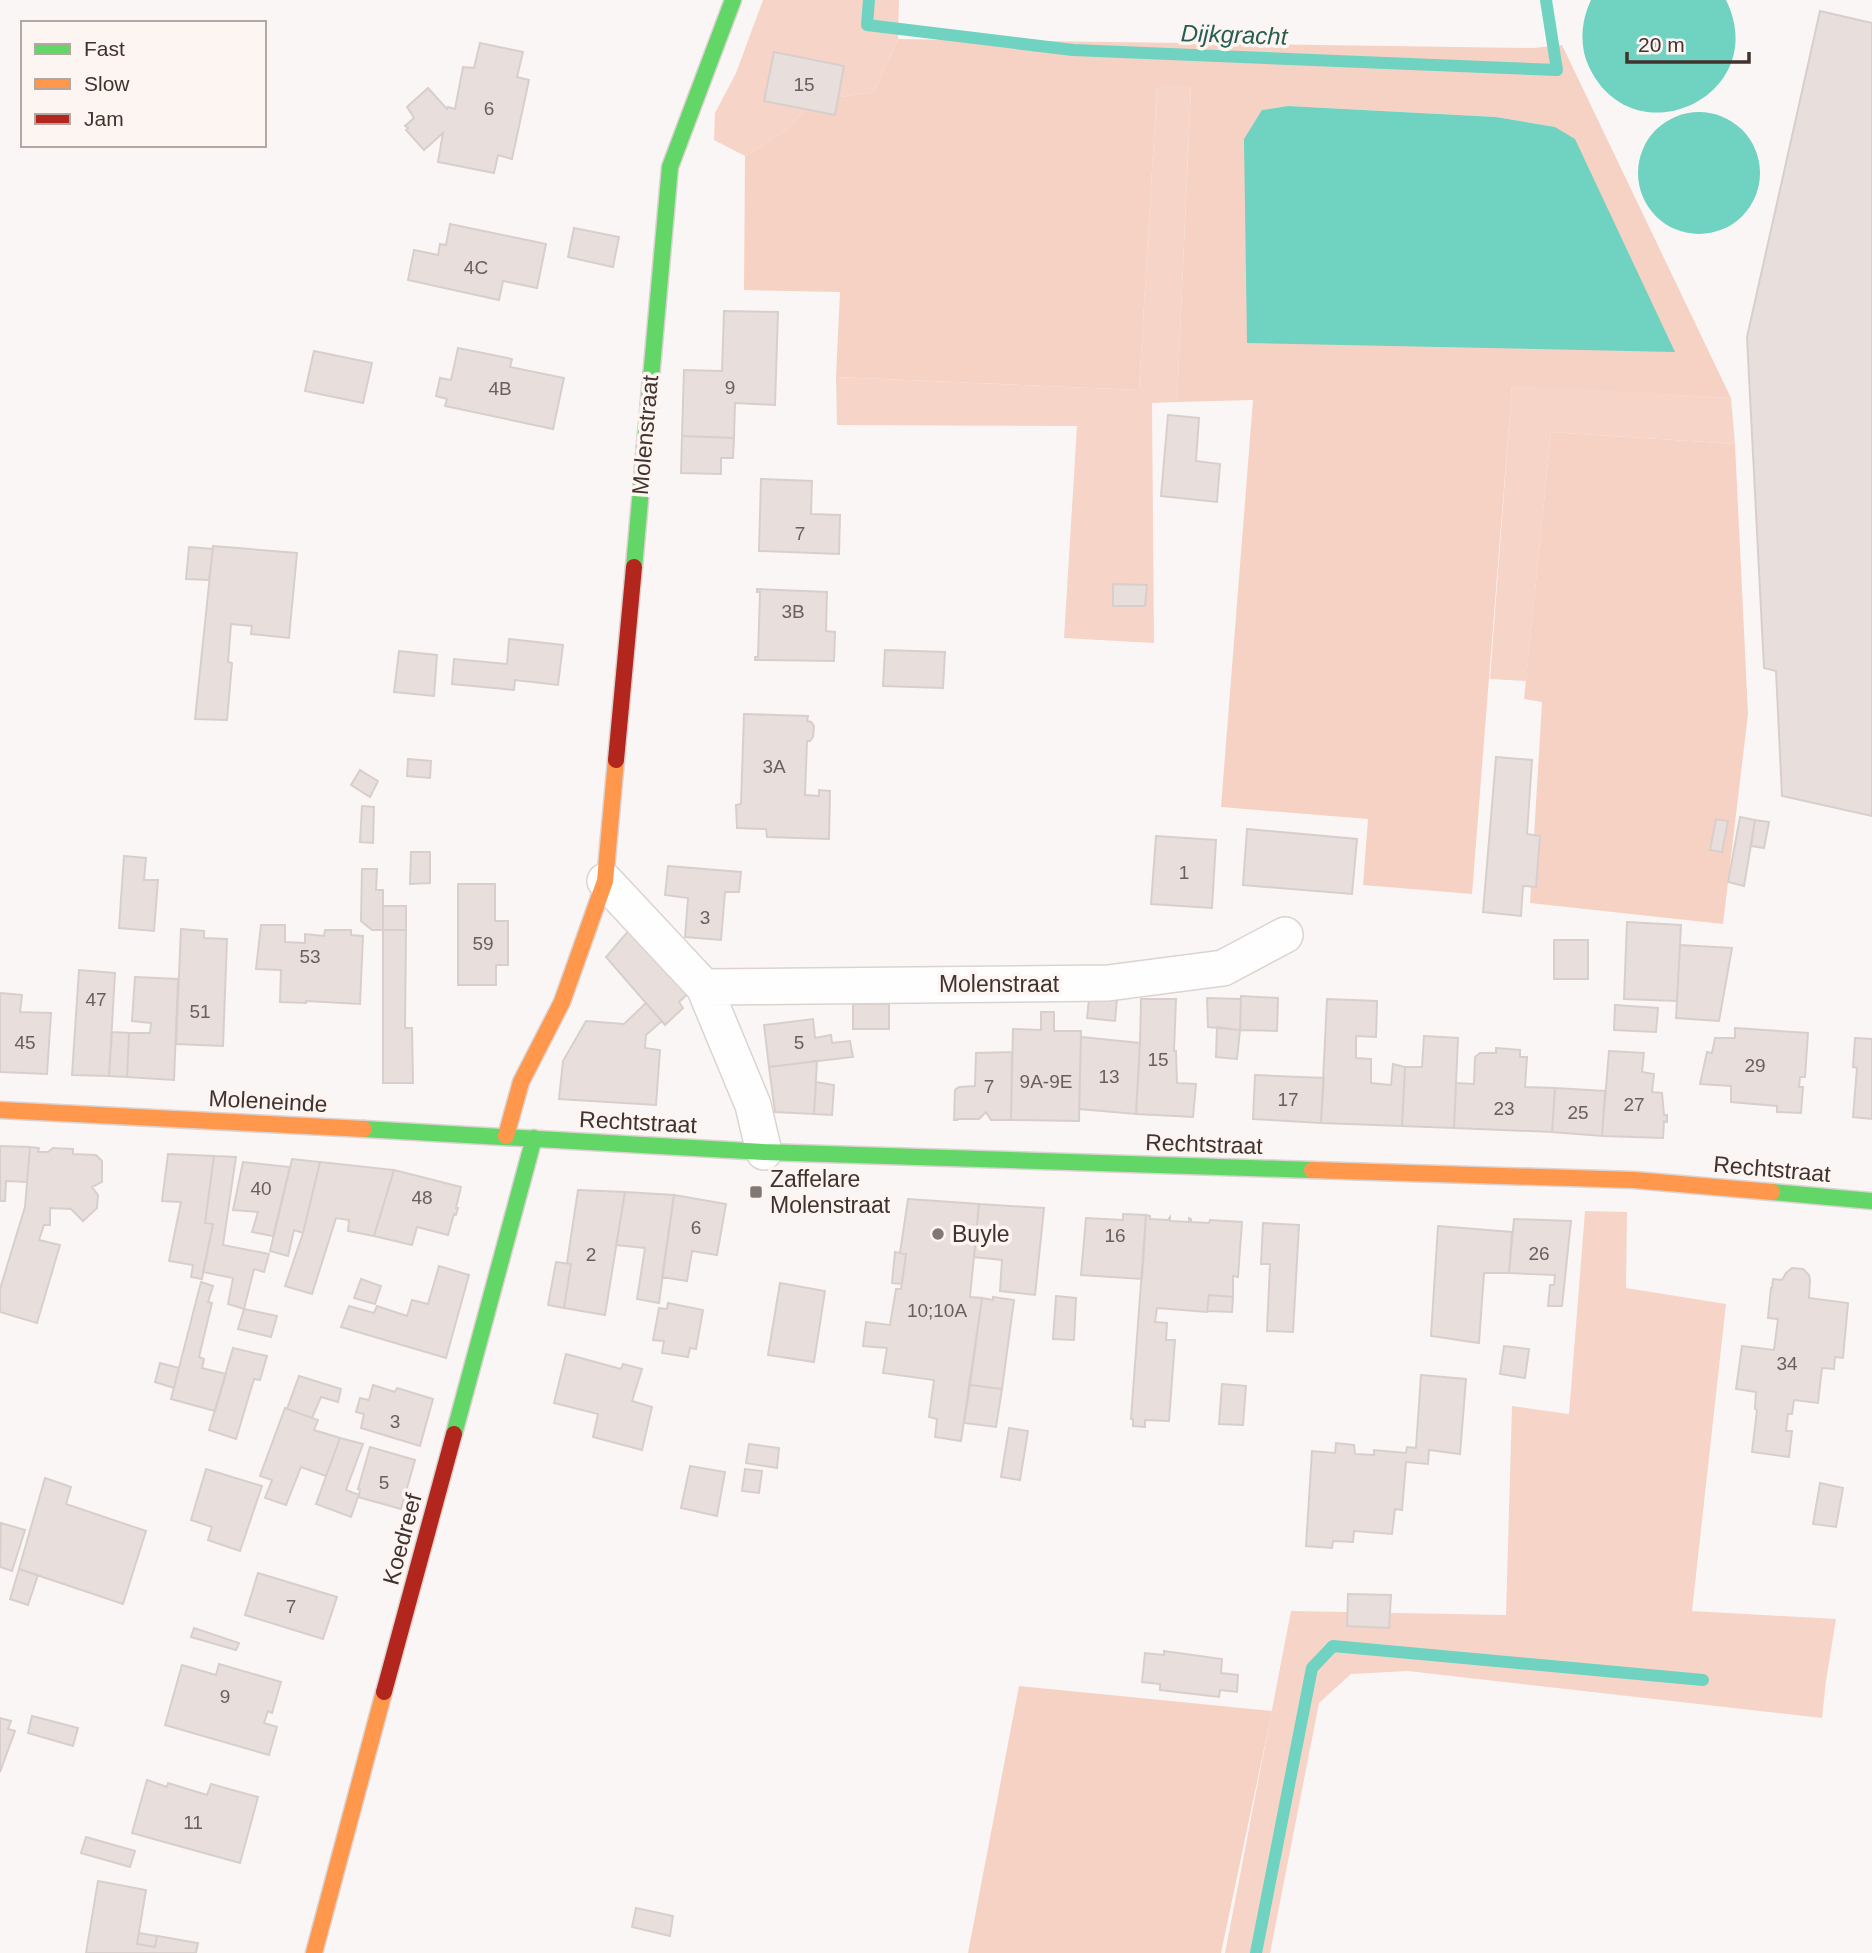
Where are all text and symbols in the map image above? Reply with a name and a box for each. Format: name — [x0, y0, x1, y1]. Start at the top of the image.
water label: Dijkgracht — [1180, 19, 1289, 50]
legend — [21, 21, 266, 147]
scale bar — [1627, 21, 1750, 65]
text: 20 m — [1638, 33, 1685, 56]
text: Fast — [84, 37, 125, 60]
text: Slow — [84, 72, 130, 95]
house number: 15 — [793, 74, 815, 95]
house number: 6 — [484, 98, 494, 119]
text: Jam — [84, 107, 124, 130]
house number: 4C — [464, 257, 488, 278]
street label: Molenstraat — [627, 373, 663, 496]
house number: 9 — [725, 377, 735, 398]
house number: 4B — [488, 378, 512, 399]
house number: 7 — [795, 523, 805, 544]
house number: 3B — [781, 601, 805, 622]
house number: 3A — [762, 756, 786, 777]
house number: 1 — [1179, 862, 1189, 883]
house number: 3 — [700, 907, 710, 928]
house number: 59 — [472, 933, 494, 954]
house number: 53 — [299, 946, 321, 967]
street label: Molenstraat — [939, 971, 1060, 997]
house number: 47 — [85, 989, 107, 1010]
house number: 51 — [189, 1001, 211, 1022]
house number: 45 — [14, 1032, 36, 1053]
house number: 5 — [794, 1032, 804, 1053]
house number: 15 — [1147, 1049, 1169, 1070]
house number: 29 — [1744, 1055, 1766, 1076]
house number: 13 — [1098, 1066, 1120, 1087]
house number: 9A-9E — [1020, 1071, 1072, 1092]
house number: 7 — [984, 1076, 994, 1097]
street label: Moleneinde — [208, 1085, 328, 1117]
house number: 17 — [1277, 1089, 1299, 1110]
house number: 27 — [1623, 1094, 1645, 1115]
house number: 23 — [1493, 1098, 1515, 1119]
house number: 25 — [1567, 1102, 1589, 1123]
street label: Rechtstraat — [579, 1106, 698, 1138]
street label: Rechtstraat — [1145, 1129, 1264, 1159]
street label: Rechtstraat — [1712, 1151, 1832, 1187]
place label: Zaffelare Molenstraat — [770, 1166, 891, 1218]
house number: 40 — [250, 1178, 272, 1199]
marker: Zaffelare Molenstraat — [748, 1184, 764, 1200]
house number: 48 — [411, 1187, 433, 1208]
house number: 6 — [691, 1217, 701, 1238]
place label: Buyle — [952, 1221, 1010, 1247]
house number: 16 — [1104, 1225, 1126, 1246]
marker: Buyle — [930, 1226, 946, 1242]
house number: 26 — [1528, 1243, 1550, 1264]
house number: 2 — [586, 1244, 596, 1265]
house number: 10;10A — [907, 1300, 967, 1321]
house number: 34 — [1776, 1353, 1798, 1374]
house number: 3 — [390, 1411, 400, 1432]
house number: 5 — [379, 1472, 389, 1493]
street label: Koedreef — [377, 1490, 427, 1587]
house number: 7 — [286, 1596, 296, 1617]
house number: 9 — [220, 1686, 230, 1707]
house number: 11 — [183, 1812, 203, 1833]

